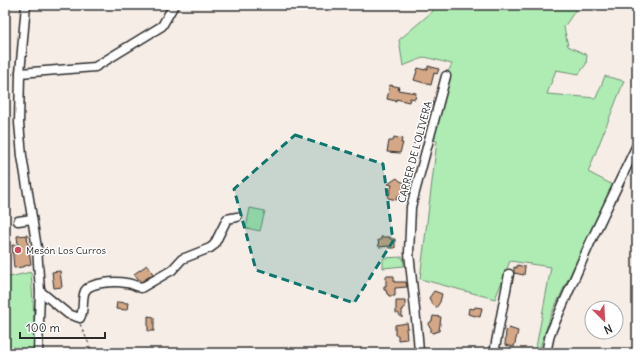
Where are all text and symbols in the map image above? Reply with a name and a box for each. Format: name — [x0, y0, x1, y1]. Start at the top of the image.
street label: CARRER DE L'OLIVERA — [395, 99, 435, 204]
place label: Mesón Los Curros — [26, 244, 107, 257]
marker: Mesón Los Curros — [13, 245, 23, 255]
north arrow — [584, 300, 624, 340]
scale bar — [20, 314, 105, 340]
text: 100 m — [26, 320, 60, 335]
text: N — [602, 321, 614, 337]

